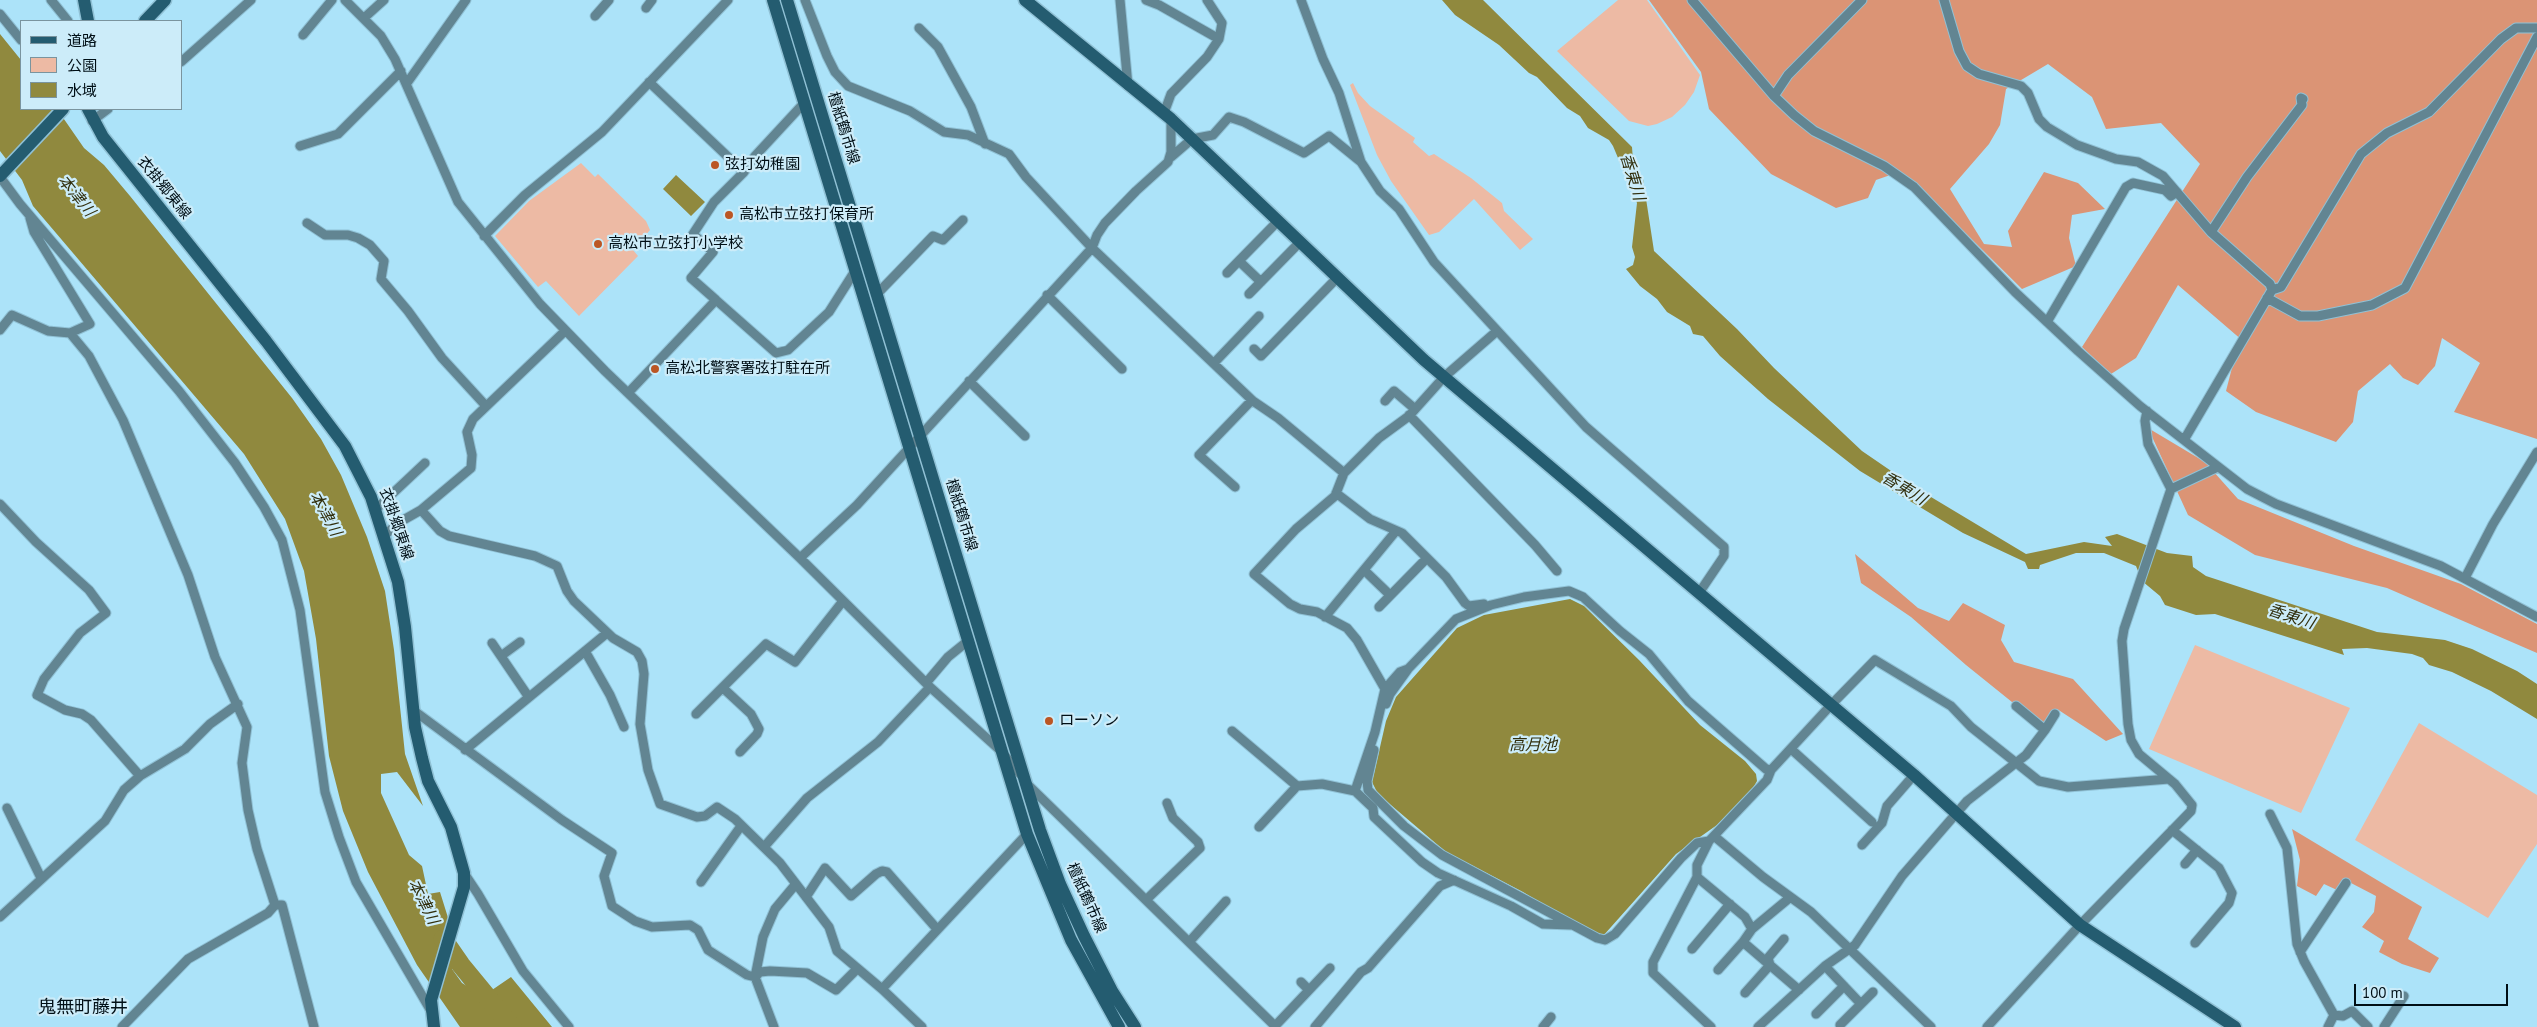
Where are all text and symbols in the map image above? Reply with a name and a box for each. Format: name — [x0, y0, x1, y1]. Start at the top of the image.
legend — [20, 20, 182, 110]
text: 道路 — [67, 31, 97, 50]
text: 公園 — [67, 56, 97, 75]
text: 水域 — [67, 81, 97, 100]
street label: 檀紙鶴市線 — [823, 90, 863, 166]
water label: 香東川 — [1616, 151, 1648, 203]
street label: 衣掛郷東線 — [133, 153, 195, 223]
place label: 弦打幼稚園 — [725, 156, 800, 174]
marker: 弦打幼稚園 — [709, 159, 721, 171]
water label: 本津川 — [53, 171, 99, 221]
place label: 高松市立弦打保育所 — [739, 206, 874, 224]
marker: 高松市立弦打保育所 — [723, 209, 735, 221]
place label: 高松市立弦打小学校 — [608, 235, 743, 253]
marker: 高松市立弦打小学校 — [592, 238, 604, 250]
place label: 高松北警察署弦打駐在所 — [665, 360, 830, 378]
marker: 高松北警察署弦打駐在所 — [649, 363, 661, 375]
water label: 香東川 — [1878, 468, 1930, 510]
street label: 檀紙鶴市線 — [941, 477, 981, 553]
street label: 衣掛郷東線 — [375, 486, 417, 562]
water label: 本津川 — [305, 488, 345, 540]
water label: 香東川 — [2265, 600, 2317, 634]
place label: ローソン — [1059, 712, 1119, 730]
marker: ローソン — [1043, 715, 1055, 727]
water label: 高月池 — [1509, 735, 1557, 755]
street label: 檀紙鶴市線 — [1063, 860, 1109, 936]
water label: 本津川 — [404, 876, 442, 928]
scale bar — [2357, 974, 2511, 1006]
text: 100 m — [2362, 983, 2403, 1002]
district label: 鬼無町藤井 — [38, 997, 128, 1019]

